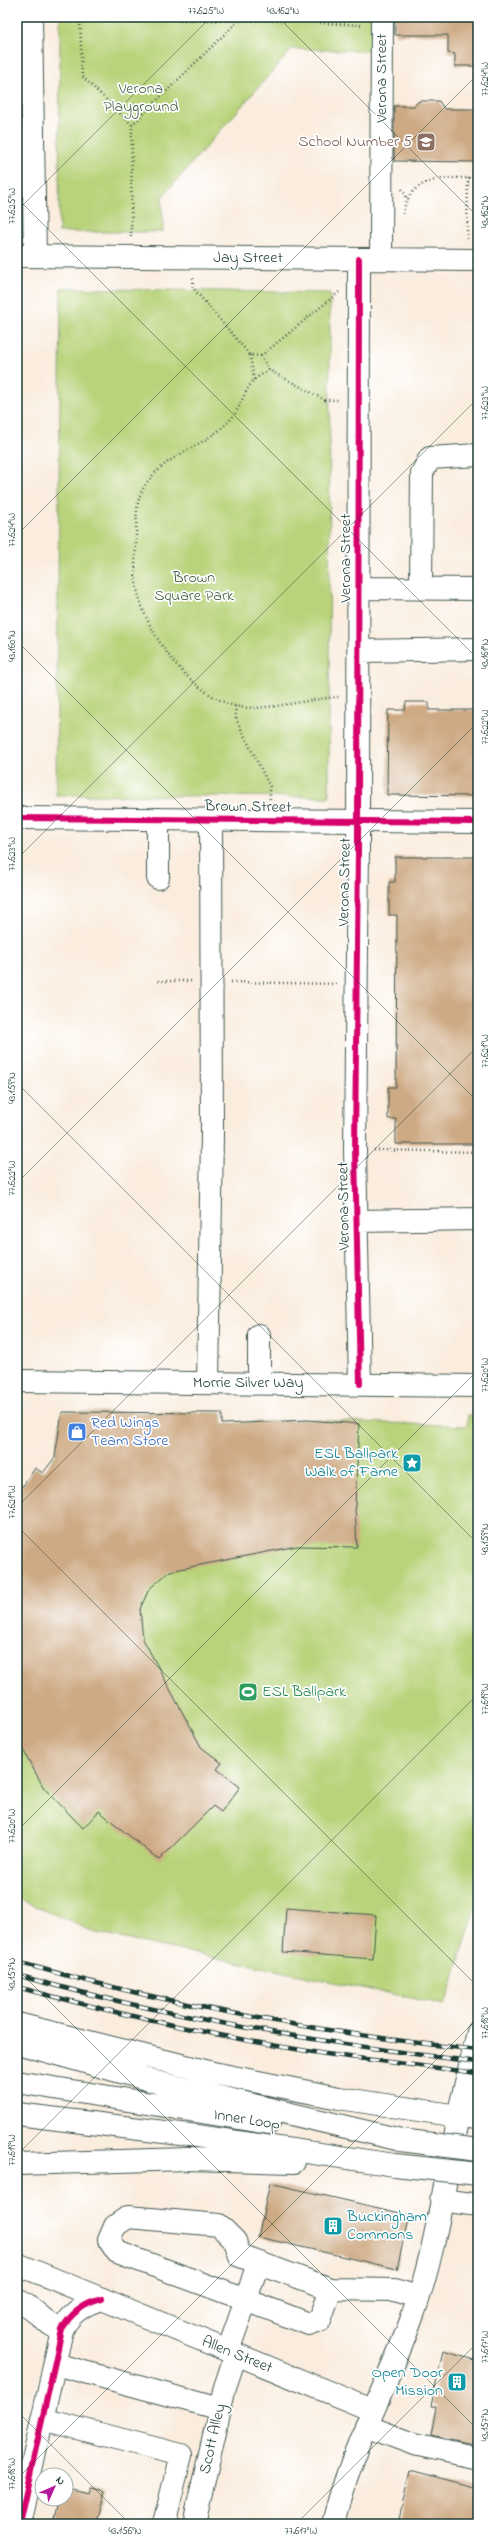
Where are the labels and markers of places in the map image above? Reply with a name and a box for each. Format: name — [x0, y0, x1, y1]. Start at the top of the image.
place label: School Number 5 — [298, 130, 412, 154]
school or university icon: School Number 5 — [415, 131, 437, 153]
place label: Red Wings Team Store — [91, 1411, 169, 1453]
shop icon: Red Wings Team Store — [66, 1421, 88, 1443]
place label: ESL Ballpark Walk of Fame — [305, 1442, 399, 1484]
place icon: ESL Ballpark Walk of Fame — [401, 1452, 423, 1474]
place label: ESL Ballpark — [262, 1680, 347, 1704]
sports icon: ESL Ballpark — [237, 1681, 259, 1703]
place label: Buckingham Commons — [346, 2205, 427, 2247]
building icon: Buckingham Commons — [322, 2215, 344, 2237]
place label: Open Door Mission — [371, 2361, 443, 2403]
building icon: Open Door Mission — [446, 2371, 468, 2393]

